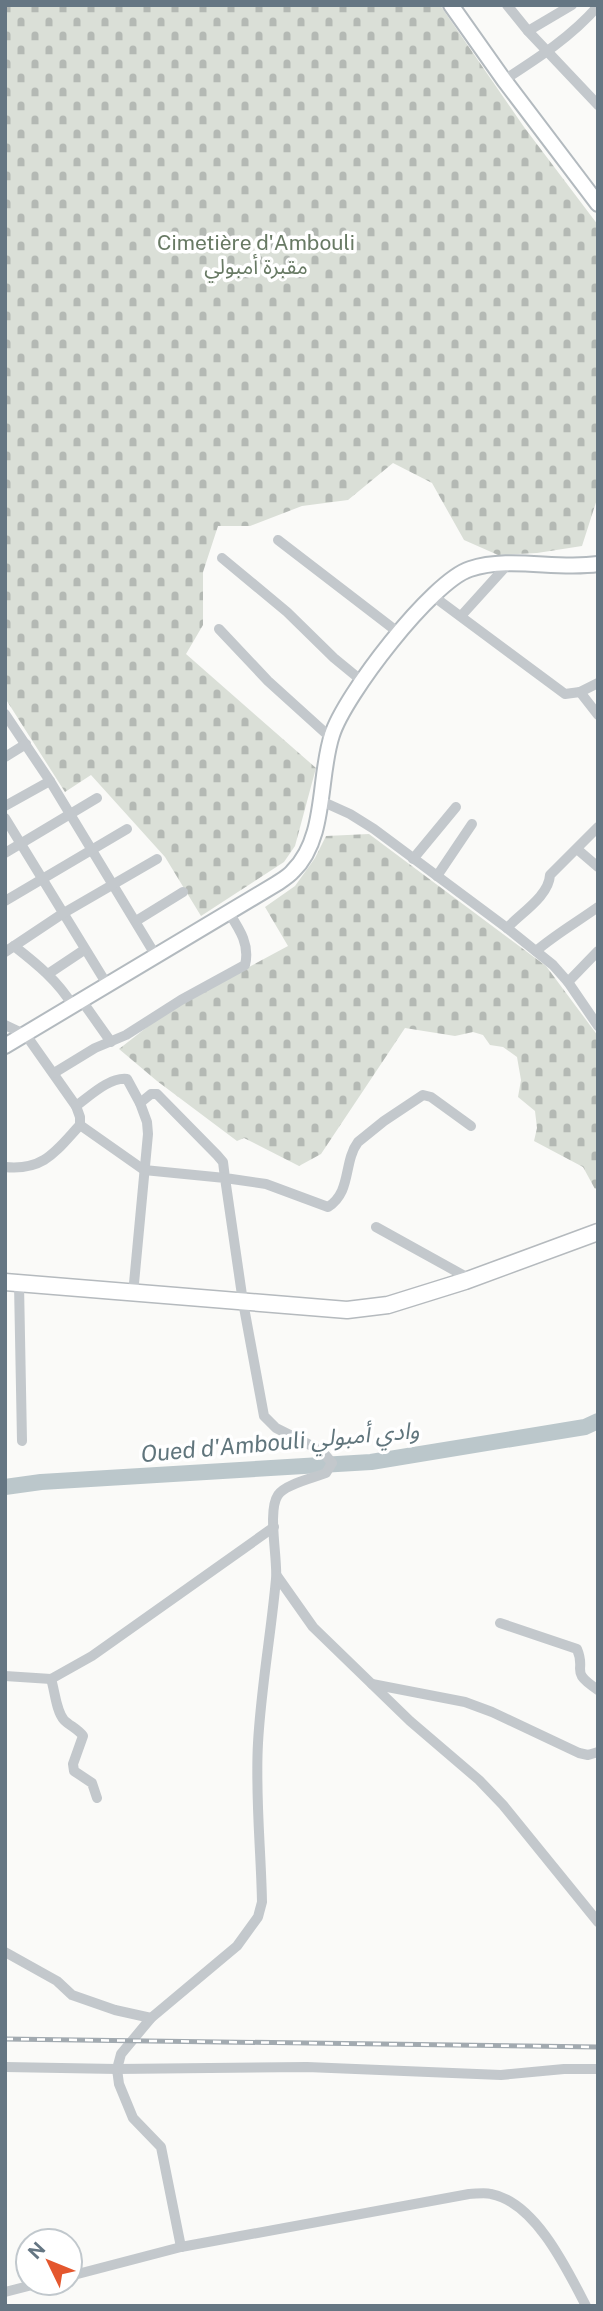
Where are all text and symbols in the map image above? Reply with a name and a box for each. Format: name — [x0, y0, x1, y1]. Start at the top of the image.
park label: Cimetière d'Ambouli مقبرة أمبولي — [157, 230, 355, 283]
water label: Oued d'Ambouli وادي أمبولي — [140, 1416, 421, 1472]
north arrow — [14, 2227, 84, 2297]
text: N — [23, 2237, 50, 2263]

